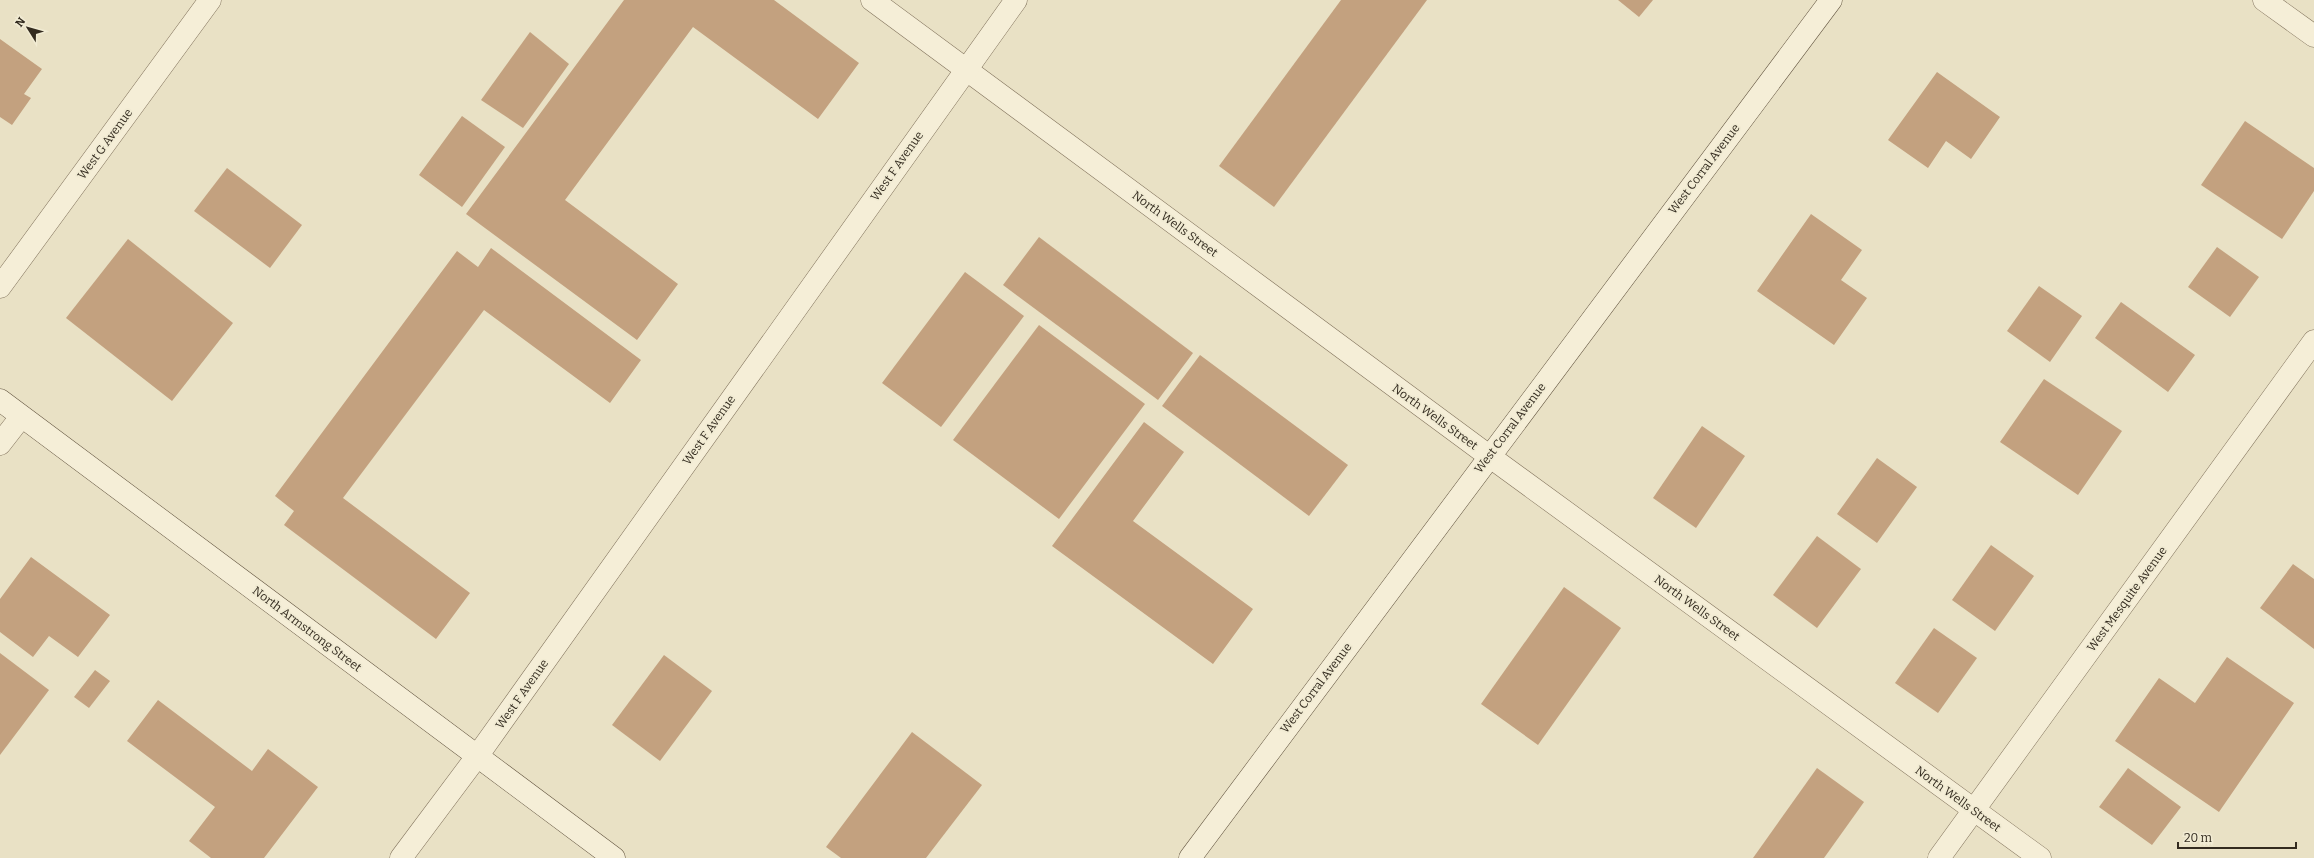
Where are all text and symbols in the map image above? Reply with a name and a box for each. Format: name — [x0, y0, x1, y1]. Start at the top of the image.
north arrow — [8, 8, 48, 48]
text: N — [13, 15, 28, 30]
street label: West G Avenue — [75, 106, 135, 182]
street label: West Corral Avenue — [1665, 121, 1743, 217]
street label: West F Avenue — [868, 128, 926, 204]
street label: North Wells Street — [1129, 188, 1221, 260]
street label: West Corral Avenue — [1471, 380, 1549, 476]
street label: North Wells Street — [1389, 381, 1481, 453]
street label: West F Avenue — [680, 392, 738, 468]
street label: West Mesquite Avenue — [2084, 544, 2170, 654]
street label: North Wells Street — [1651, 572, 1743, 644]
street label: North Armstrong Street — [250, 583, 365, 675]
street label: West Corral Avenue — [1277, 640, 1355, 736]
street label: West F Avenue — [493, 656, 551, 732]
street label: North Wells Street — [1912, 763, 2004, 835]
scale bar — [2178, 824, 2296, 850]
text: 20 m — [2184, 831, 2213, 845]

